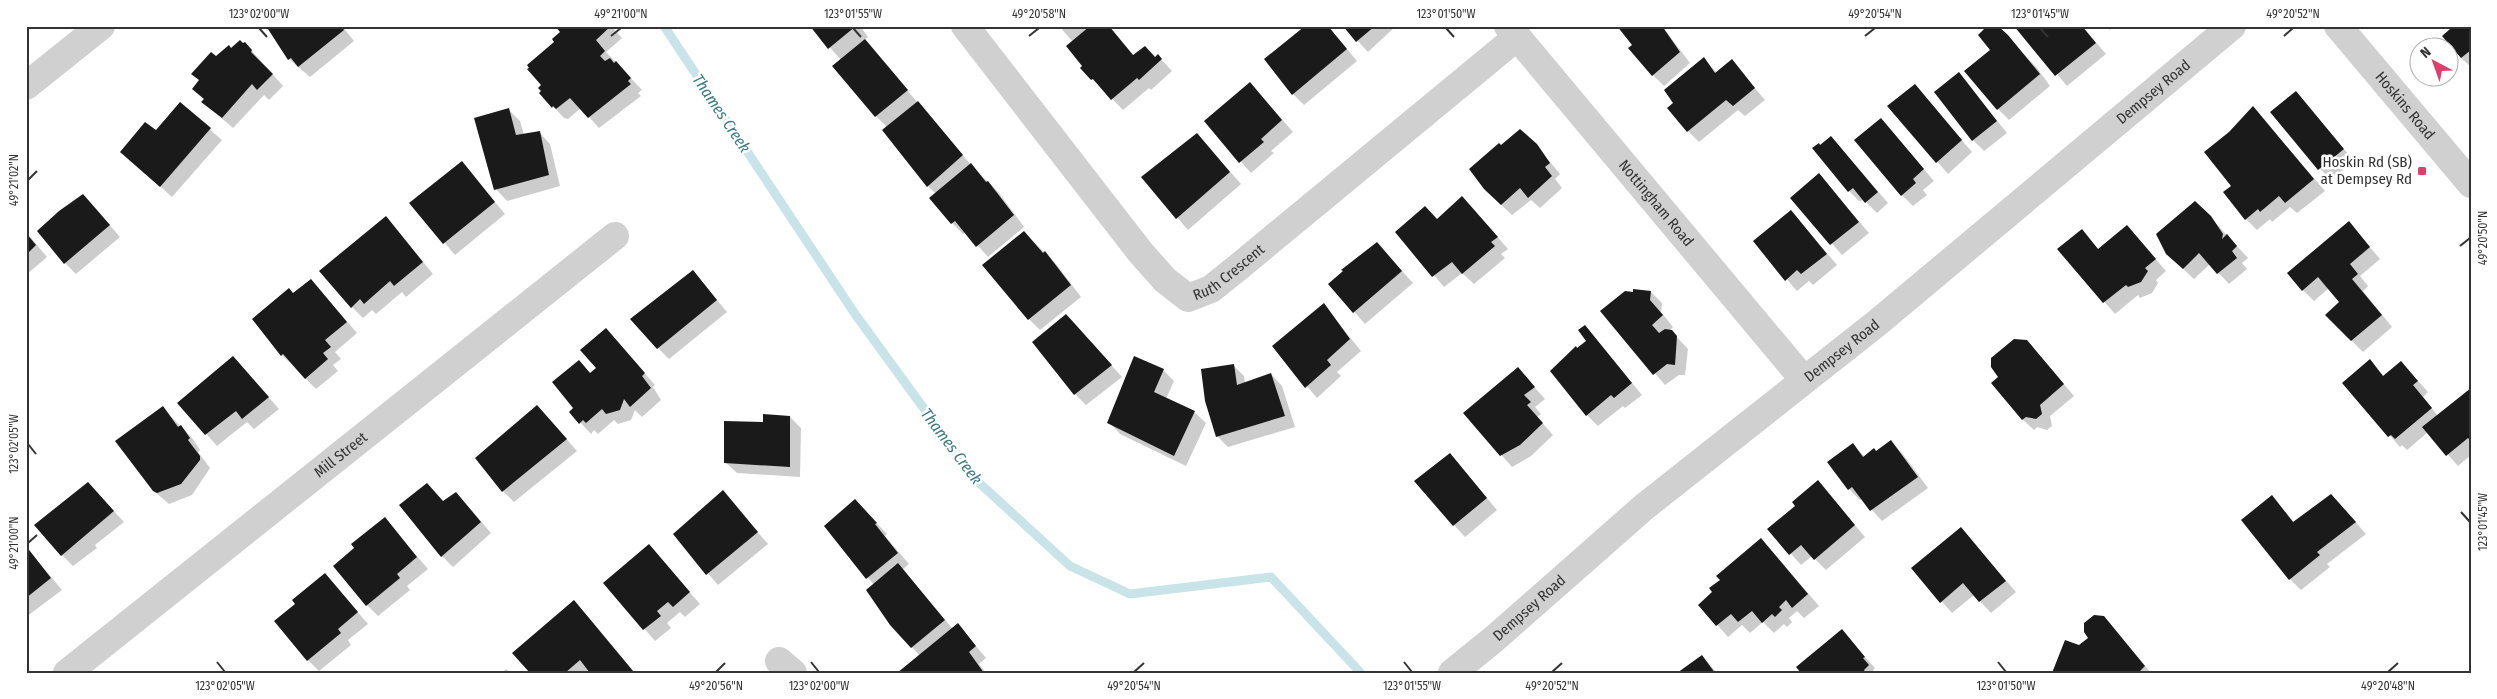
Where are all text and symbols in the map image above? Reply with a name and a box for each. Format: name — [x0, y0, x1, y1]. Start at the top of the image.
text: 123°02'00"W — [229, 7, 289, 21]
text: 49°21'00"N — [594, 7, 648, 21]
text: 123°01'55"W — [824, 7, 882, 21]
text: 49°20'58"N — [1012, 7, 1066, 21]
text: 123°01'50"W — [1416, 7, 1476, 21]
text: 49°20'54"N — [1848, 7, 1902, 21]
text: 123°01'45"W — [2011, 7, 2069, 21]
text: 49°20'52"N — [2266, 7, 2320, 21]
north arrow — [2410, 38, 2460, 88]
text: N — [2417, 43, 2435, 62]
street label: Dempsey Road — [2113, 56, 2194, 128]
street label: Hoskins Road — [2371, 68, 2439, 143]
water label: Thames Creek — [688, 71, 755, 156]
place label: Hoskin Rd (SB) at Dempsey Rd — [2321, 153, 2412, 188]
text: 49°21'02"N — [7, 154, 21, 206]
street label: Nottingham Road — [1615, 156, 1697, 250]
marker: Hoskin Rd (SB) at Dempsey Rd — [2416, 165, 2428, 177]
text: 49°20'50"N — [2476, 211, 2490, 265]
street label: Ruth Crescent — [1190, 240, 1268, 304]
street label: Dempsey Road — [1801, 316, 1883, 386]
water label: Thames Creek — [917, 405, 986, 488]
text: 123°02'05"W — [7, 414, 21, 474]
street label: Mill Street — [310, 428, 371, 481]
text: 123°01'45"W — [2476, 493, 2490, 551]
text: 49°21'00"N — [7, 516, 21, 570]
street label: Dempsey Road — [1489, 571, 1569, 645]
text: 123°02'05"W — [195, 679, 255, 693]
text: 49°20'56"N — [689, 679, 743, 693]
text: 123°02'00"W — [789, 679, 849, 693]
text: 49°20'54"N — [1107, 679, 1161, 693]
text: 123°01'55"W — [1383, 679, 1441, 693]
text: 49°20'52"N — [1525, 679, 1579, 693]
text: 123°01'50"W — [1976, 679, 2036, 693]
text: 49°20'48"N — [2361, 679, 2415, 693]

